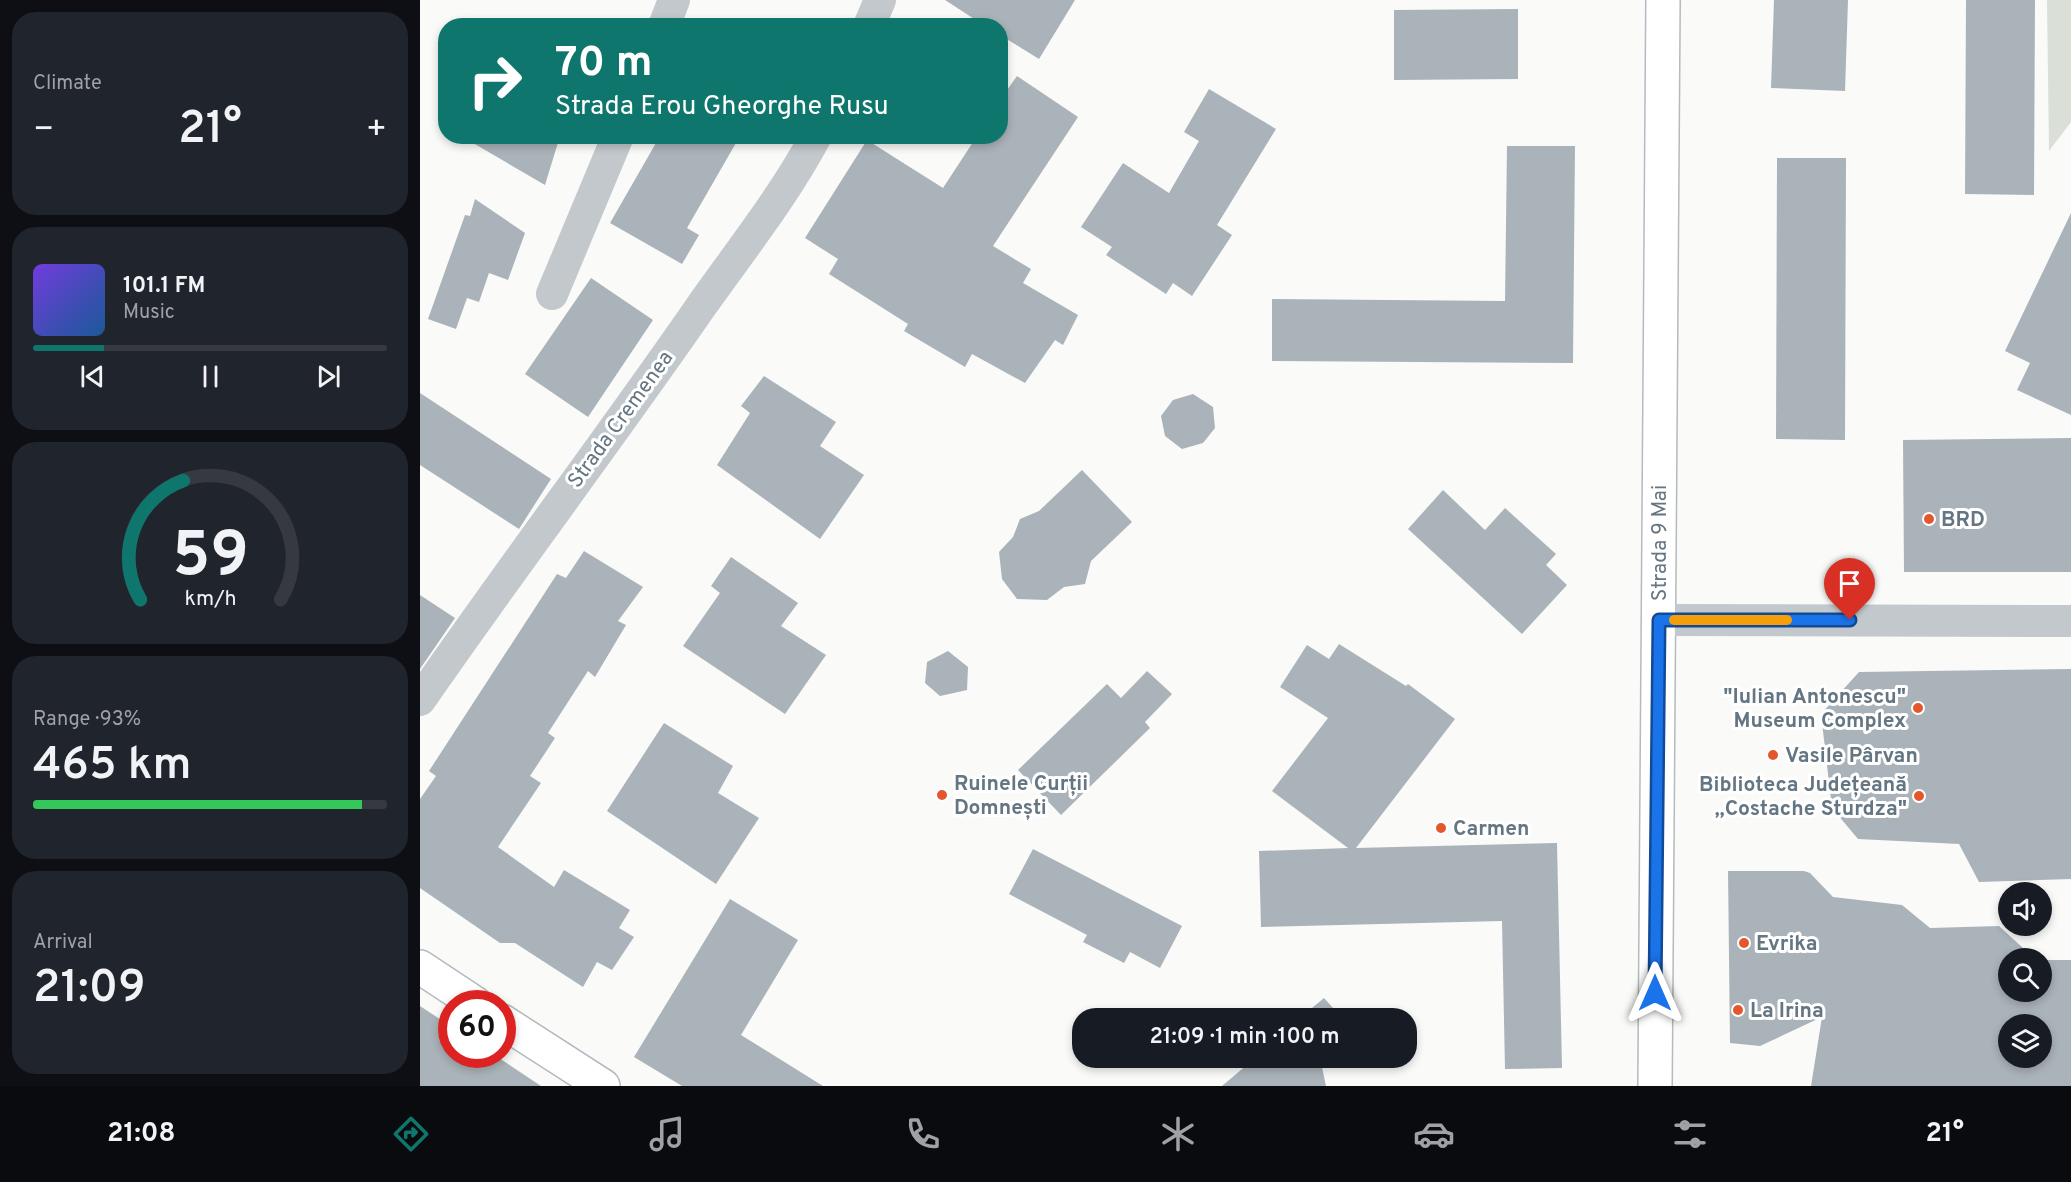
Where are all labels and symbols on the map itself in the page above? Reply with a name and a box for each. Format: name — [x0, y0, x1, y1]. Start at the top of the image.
street label: Strada Cremenea — [562, 346, 680, 494]
street label: Strada 9 Mai — [1647, 485, 1674, 601]
place label: BRD — [1941, 507, 1985, 534]
marker: BRD — [1922, 512, 1936, 526]
pin — [1824, 558, 1875, 620]
place label: "Iulian Antonescu" Museum Complex — [1723, 684, 1906, 735]
marker: "Iulian Antonescu" Museum Complex — [1911, 701, 1925, 715]
place label: Vasile Pârvan — [1785, 743, 1918, 770]
marker: Vasile Pârvan — [1766, 748, 1780, 762]
place label: Ruinele Curții Domnești — [954, 771, 1088, 822]
place label: Biblioteca Județeană „Costache Sturdza" — [1699, 772, 1907, 823]
marker: Ruinele Curții Domnești — [935, 788, 949, 802]
marker: Biblioteca Județeană „Costache Sturdza" — [1912, 789, 1926, 803]
place label: Carmen — [1453, 816, 1529, 843]
marker: Carmen — [1434, 821, 1448, 835]
place label: Evrika — [1756, 931, 1817, 958]
marker: Evrika — [1737, 936, 1751, 950]
position arrow — [1623, 961, 1687, 1025]
speed limit sign: 60 — [438, 990, 516, 1068]
place label: La Irina — [1750, 998, 1824, 1025]
marker: La Irina — [1731, 1003, 1745, 1017]

